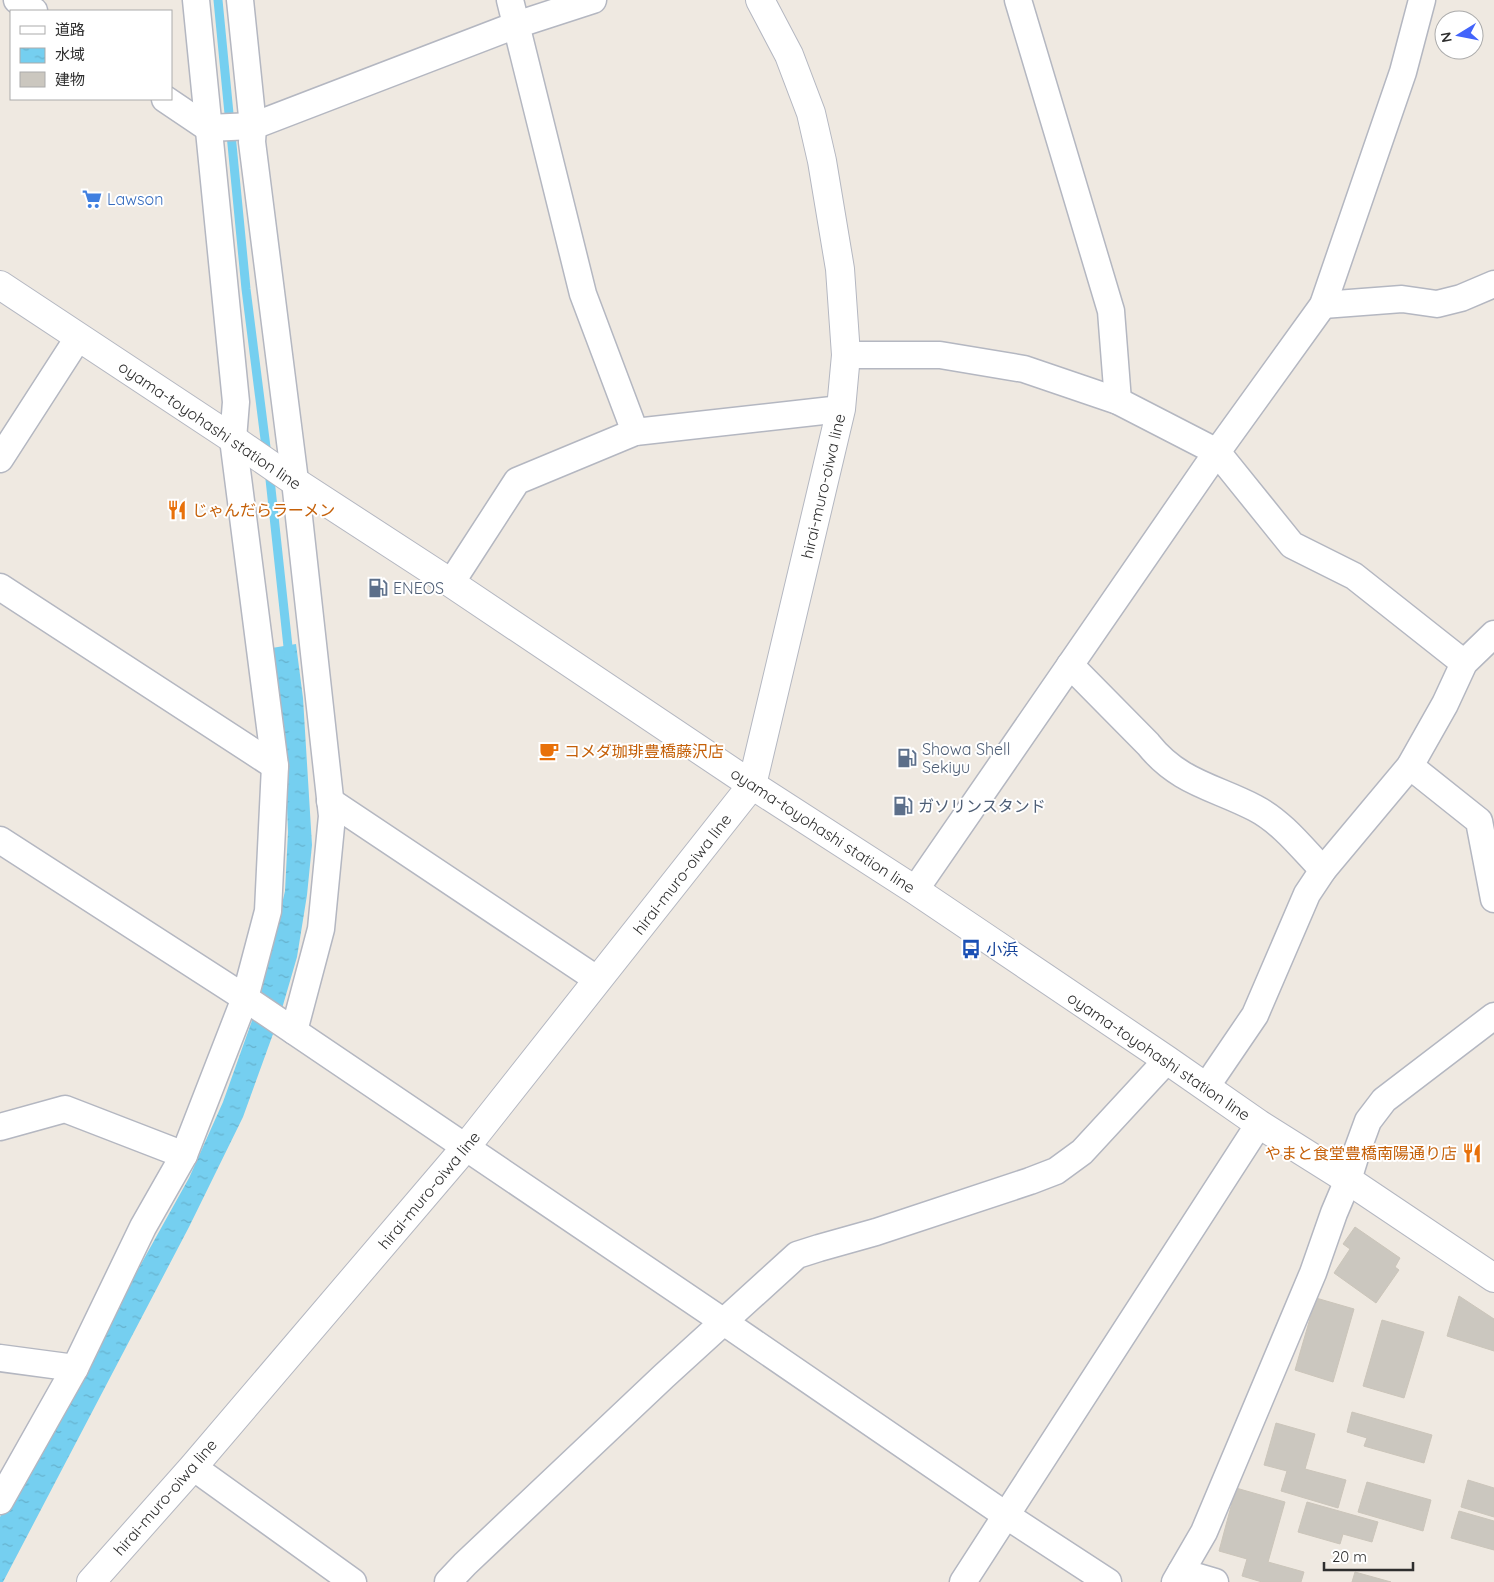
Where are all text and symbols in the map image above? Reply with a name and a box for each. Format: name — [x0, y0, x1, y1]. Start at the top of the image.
legend — [10, 10, 172, 100]
north arrow — [1434, 10, 1484, 60]
text: 道路 — [55, 20, 85, 39]
text: N — [1436, 31, 1456, 44]
text: 水域 — [55, 45, 85, 64]
text: 建物 — [55, 70, 85, 89]
supermarket icon: Lawson — [81, 188, 103, 210]
place label: Lawson — [107, 189, 163, 209]
street label: oyama-toyohashi station line — [115, 356, 305, 494]
street label: hirai-muro-oiwa line — [797, 412, 849, 560]
restaurant icon: じゃんだらラーメン — [166, 499, 188, 521]
place label: じゃんだらラーメン — [192, 500, 335, 520]
fuel station icon: ENEOS — [367, 577, 389, 599]
place label: ENEOS — [393, 578, 444, 598]
place label: Showa Shell Sekiyu — [922, 739, 1010, 777]
cafe icon: コメダ珈琲豊橋藤沢店 — [538, 740, 560, 762]
place label: コメダ珈琲豊橋藤沢店 — [564, 741, 724, 761]
fuel station icon: Showa Shell Sekiyu — [896, 747, 918, 769]
street label: oyama-toyohashi station line — [727, 763, 919, 897]
fuel station icon: ガソリンスタンド — [892, 795, 914, 817]
place label: ガソリンスタンド — [918, 796, 1046, 816]
street label: hirai-muro-oiwa line — [629, 810, 735, 938]
bus stop icon: 小浜 — [960, 938, 982, 960]
place label: 小浜 — [986, 939, 1018, 959]
street label: oyama-toyohashi station line — [1064, 987, 1254, 1125]
street label: hirai-muro-oiwa line — [374, 1127, 484, 1253]
restaurant icon: やまと食堂豊橋南陽通り店 — [1461, 1142, 1483, 1164]
place label: やまと食堂豊橋南陽通り店 — [1265, 1143, 1457, 1163]
street label: hirai-muro-oiwa line — [109, 1435, 221, 1559]
scale bar — [1324, 1540, 1413, 1572]
text: 20 m — [1332, 1547, 1367, 1566]

